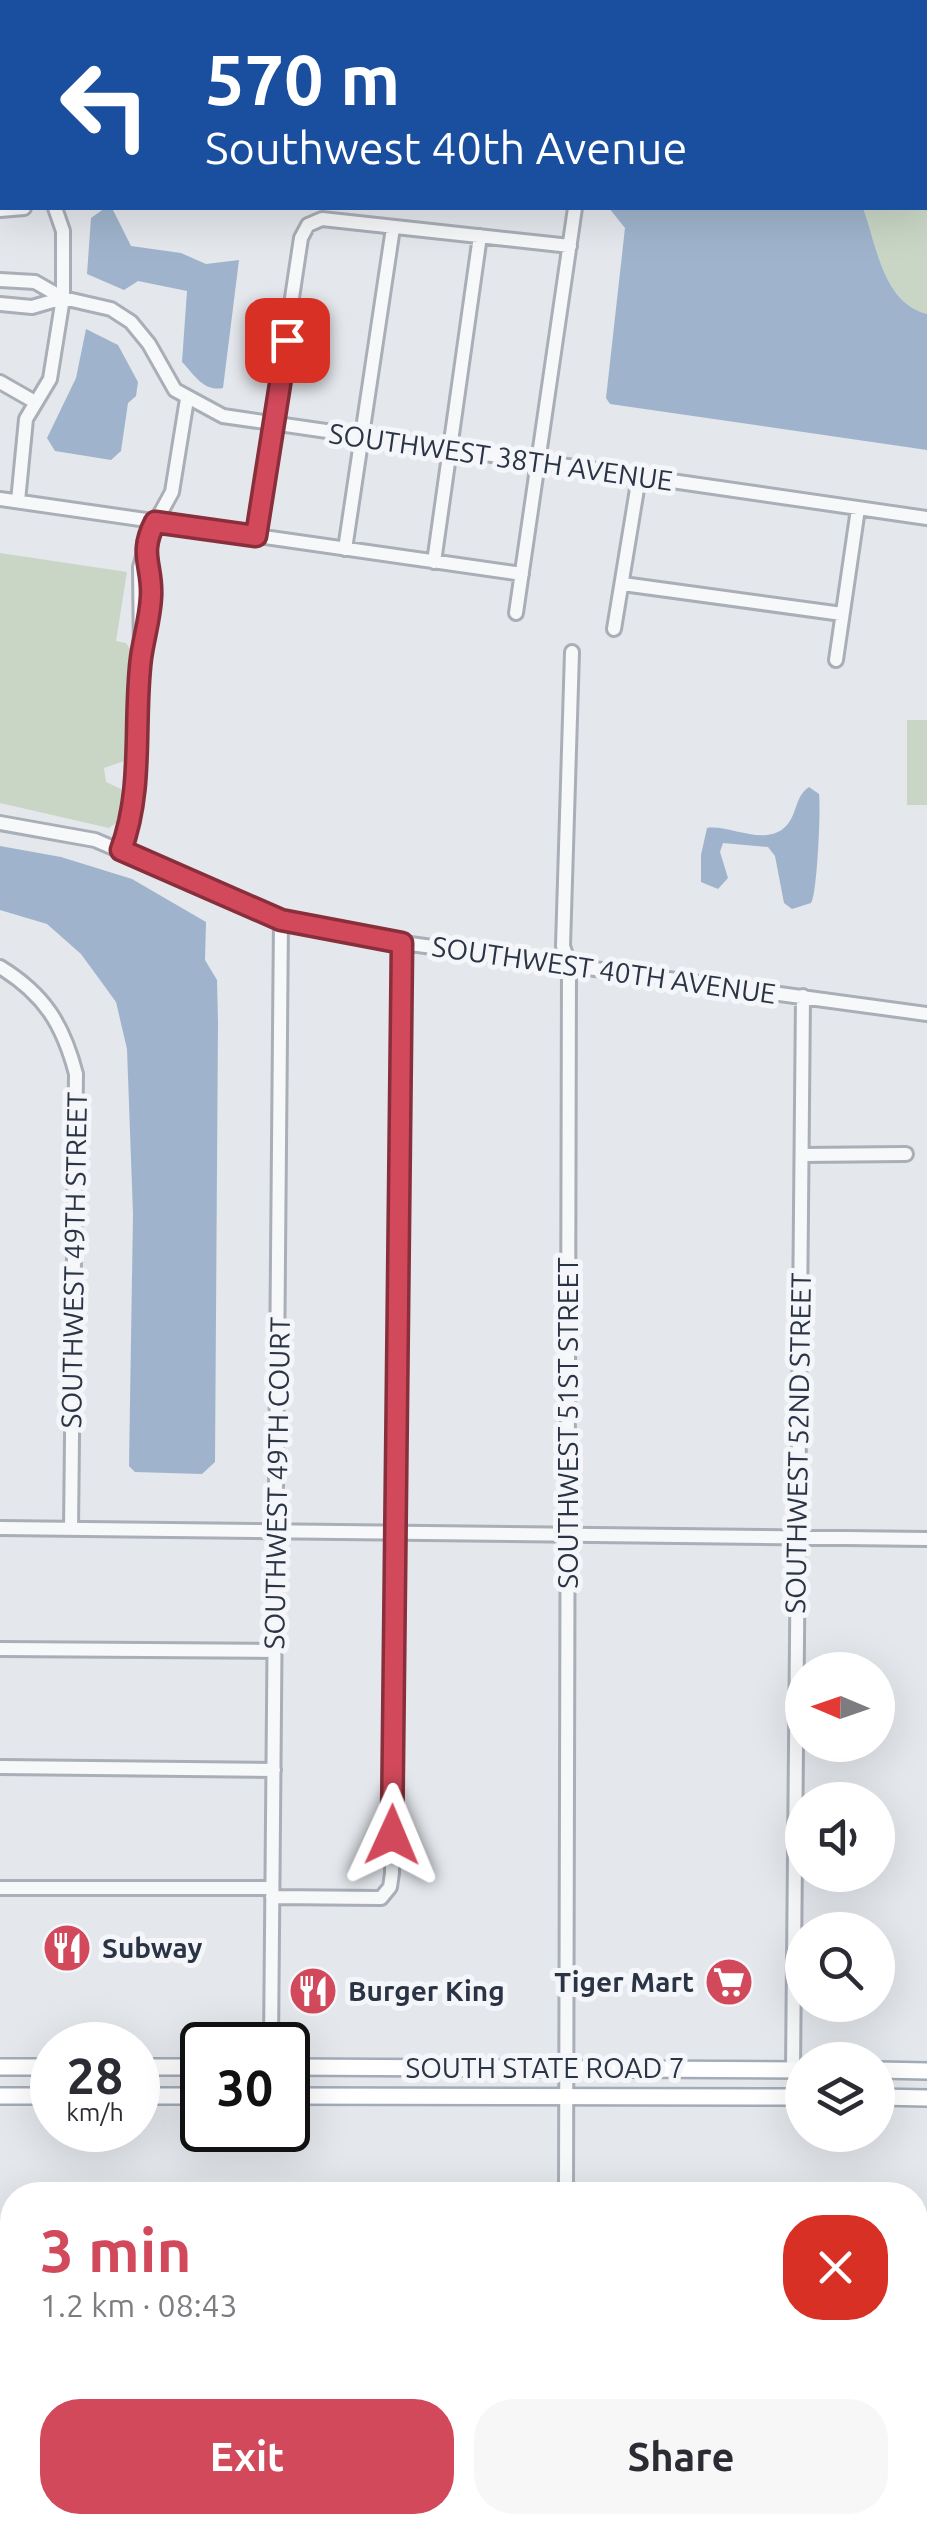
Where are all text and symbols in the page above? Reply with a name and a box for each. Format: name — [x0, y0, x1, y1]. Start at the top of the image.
icon: left — [40, 40, 170, 170]
text: 570 m — [205, 40, 400, 118]
text: Southwest 40th Avenue — [205, 122, 687, 173]
pin — [245, 298, 330, 383]
icon: arrive — [260, 313, 315, 368]
street label: SOUTHWEST 38TH AVENUE — [327, 417, 675, 496]
street label: SOUTHWEST 40TH AVENUE — [430, 930, 778, 1009]
street label: SOUTHWEST 49TH STREET — [55, 1091, 92, 1428]
street label: SOUTHWEST 51ST STREET — [552, 1257, 583, 1589]
street label: SOUTHWEST 52ND STREET — [779, 1272, 816, 1614]
street label: SOUTHWEST 49TH COURT — [258, 1316, 295, 1650]
north arrow — [785, 1652, 895, 1762]
map controls — [785, 1652, 895, 2152]
button: sound — [785, 1782, 895, 1892]
position arrow — [340, 1783, 444, 1887]
button: search — [785, 1912, 895, 2022]
restaurant icon: Subway — [41, 1922, 93, 1974]
place label: Subway — [102, 1932, 202, 1963]
supermarket icon: Tiger Mart — [703, 1956, 755, 2008]
restaurant icon: Burger King — [287, 1965, 339, 2017]
place label: Tiger Mart — [554, 1966, 694, 1997]
place label: Burger King — [348, 1975, 505, 2006]
speed limit sign: 30 — [180, 2022, 310, 2152]
button: layers — [785, 2042, 895, 2152]
text: 28 — [67, 2047, 123, 2103]
street label: SOUTH STATE ROAD 7 — [405, 2052, 685, 2083]
text: km/h — [66, 2098, 124, 2126]
button: close — [783, 2215, 888, 2320]
text: 3 min — [40, 2216, 192, 2283]
text: 1.2 km · 08:43 — [40, 2287, 238, 2323]
button: Exit — [40, 2399, 454, 2514]
button: Share — [474, 2399, 888, 2514]

